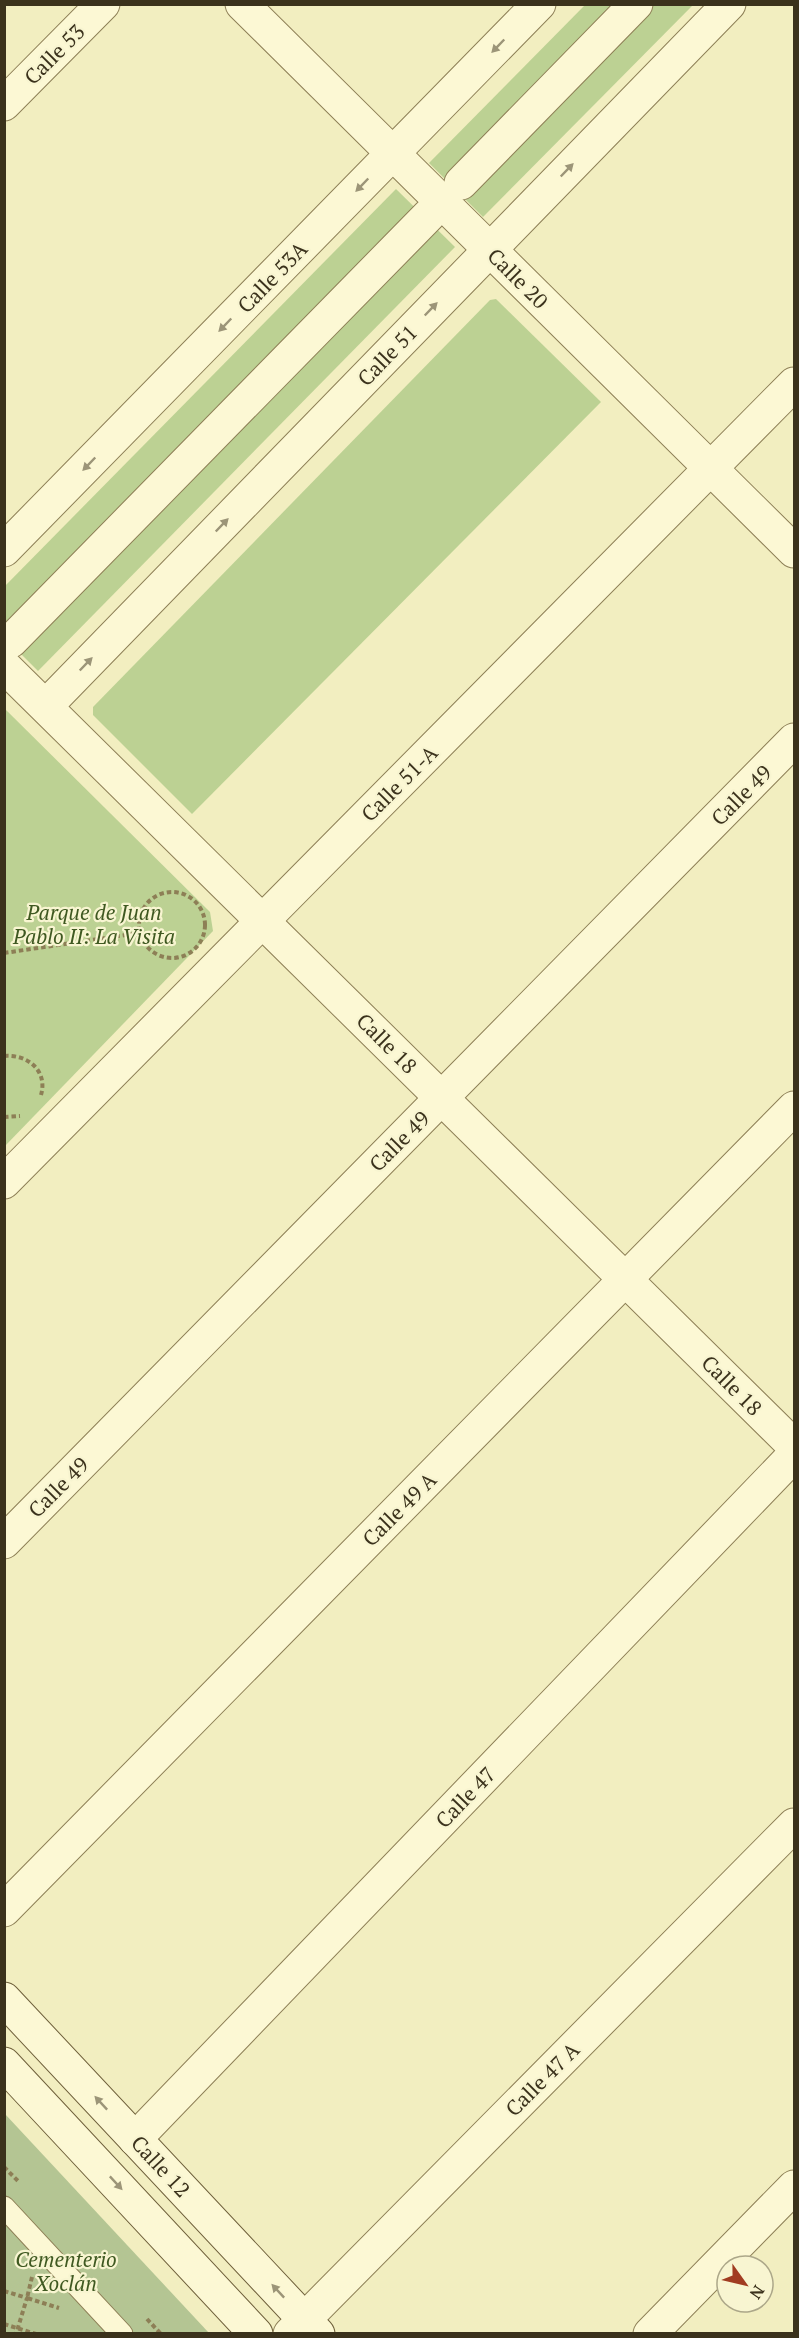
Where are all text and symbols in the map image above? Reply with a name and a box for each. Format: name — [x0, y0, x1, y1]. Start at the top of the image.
street label: Calle 53 — [18, 18, 90, 90]
one-way arrow — [492, 39, 506, 53]
one-way arrow — [560, 163, 574, 177]
one-way arrow — [355, 178, 369, 192]
street label: Calle 53A — [231, 235, 313, 319]
street label: Calle 20 — [482, 242, 554, 314]
one-way arrow — [424, 303, 438, 317]
one-way arrow — [219, 317, 233, 331]
street label: Calle 51 — [351, 318, 423, 392]
one-way arrow — [82, 457, 96, 471]
one-way arrow — [215, 518, 229, 532]
one-way arrow — [79, 658, 93, 672]
street label: Calle 51-A — [355, 738, 444, 827]
street label: Calle 49 — [705, 759, 777, 831]
park label: Parque de Juan Pablo II: La Visita — [12, 898, 175, 950]
street label: Calle 18 — [351, 1007, 423, 1079]
street label: Calle 49 — [363, 1105, 435, 1177]
street label: Calle 18 — [696, 1349, 768, 1421]
street label: Calle 49 — [22, 1451, 94, 1523]
street label: Calle 49 A — [356, 1465, 443, 1552]
street label: Calle 47 — [429, 1760, 501, 1834]
street label: Calle 47 A — [499, 2035, 586, 2122]
one-way arrow — [95, 2096, 109, 2110]
street label: Calle 12 — [125, 2129, 197, 2203]
one-way arrow — [109, 2176, 123, 2191]
park label: Cementerio Xoclán — [15, 2245, 117, 2297]
north arrow — [715, 2254, 775, 2314]
text: N — [745, 2281, 770, 2304]
one-way arrow — [271, 2283, 285, 2298]

